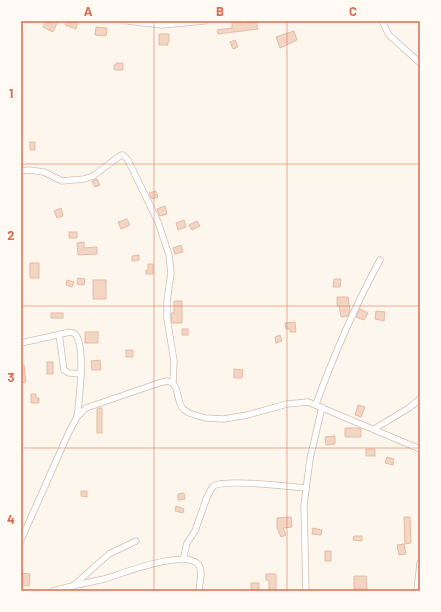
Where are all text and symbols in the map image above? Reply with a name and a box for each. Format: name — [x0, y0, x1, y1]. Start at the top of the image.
text: A — [84, 3, 93, 19]
text: B — [216, 3, 224, 19]
text: C — [349, 3, 357, 19]
text: 1 — [9, 85, 13, 101]
text: 2 — [7, 227, 15, 243]
text: 3 — [7, 369, 15, 385]
text: 4 — [7, 511, 15, 527]

